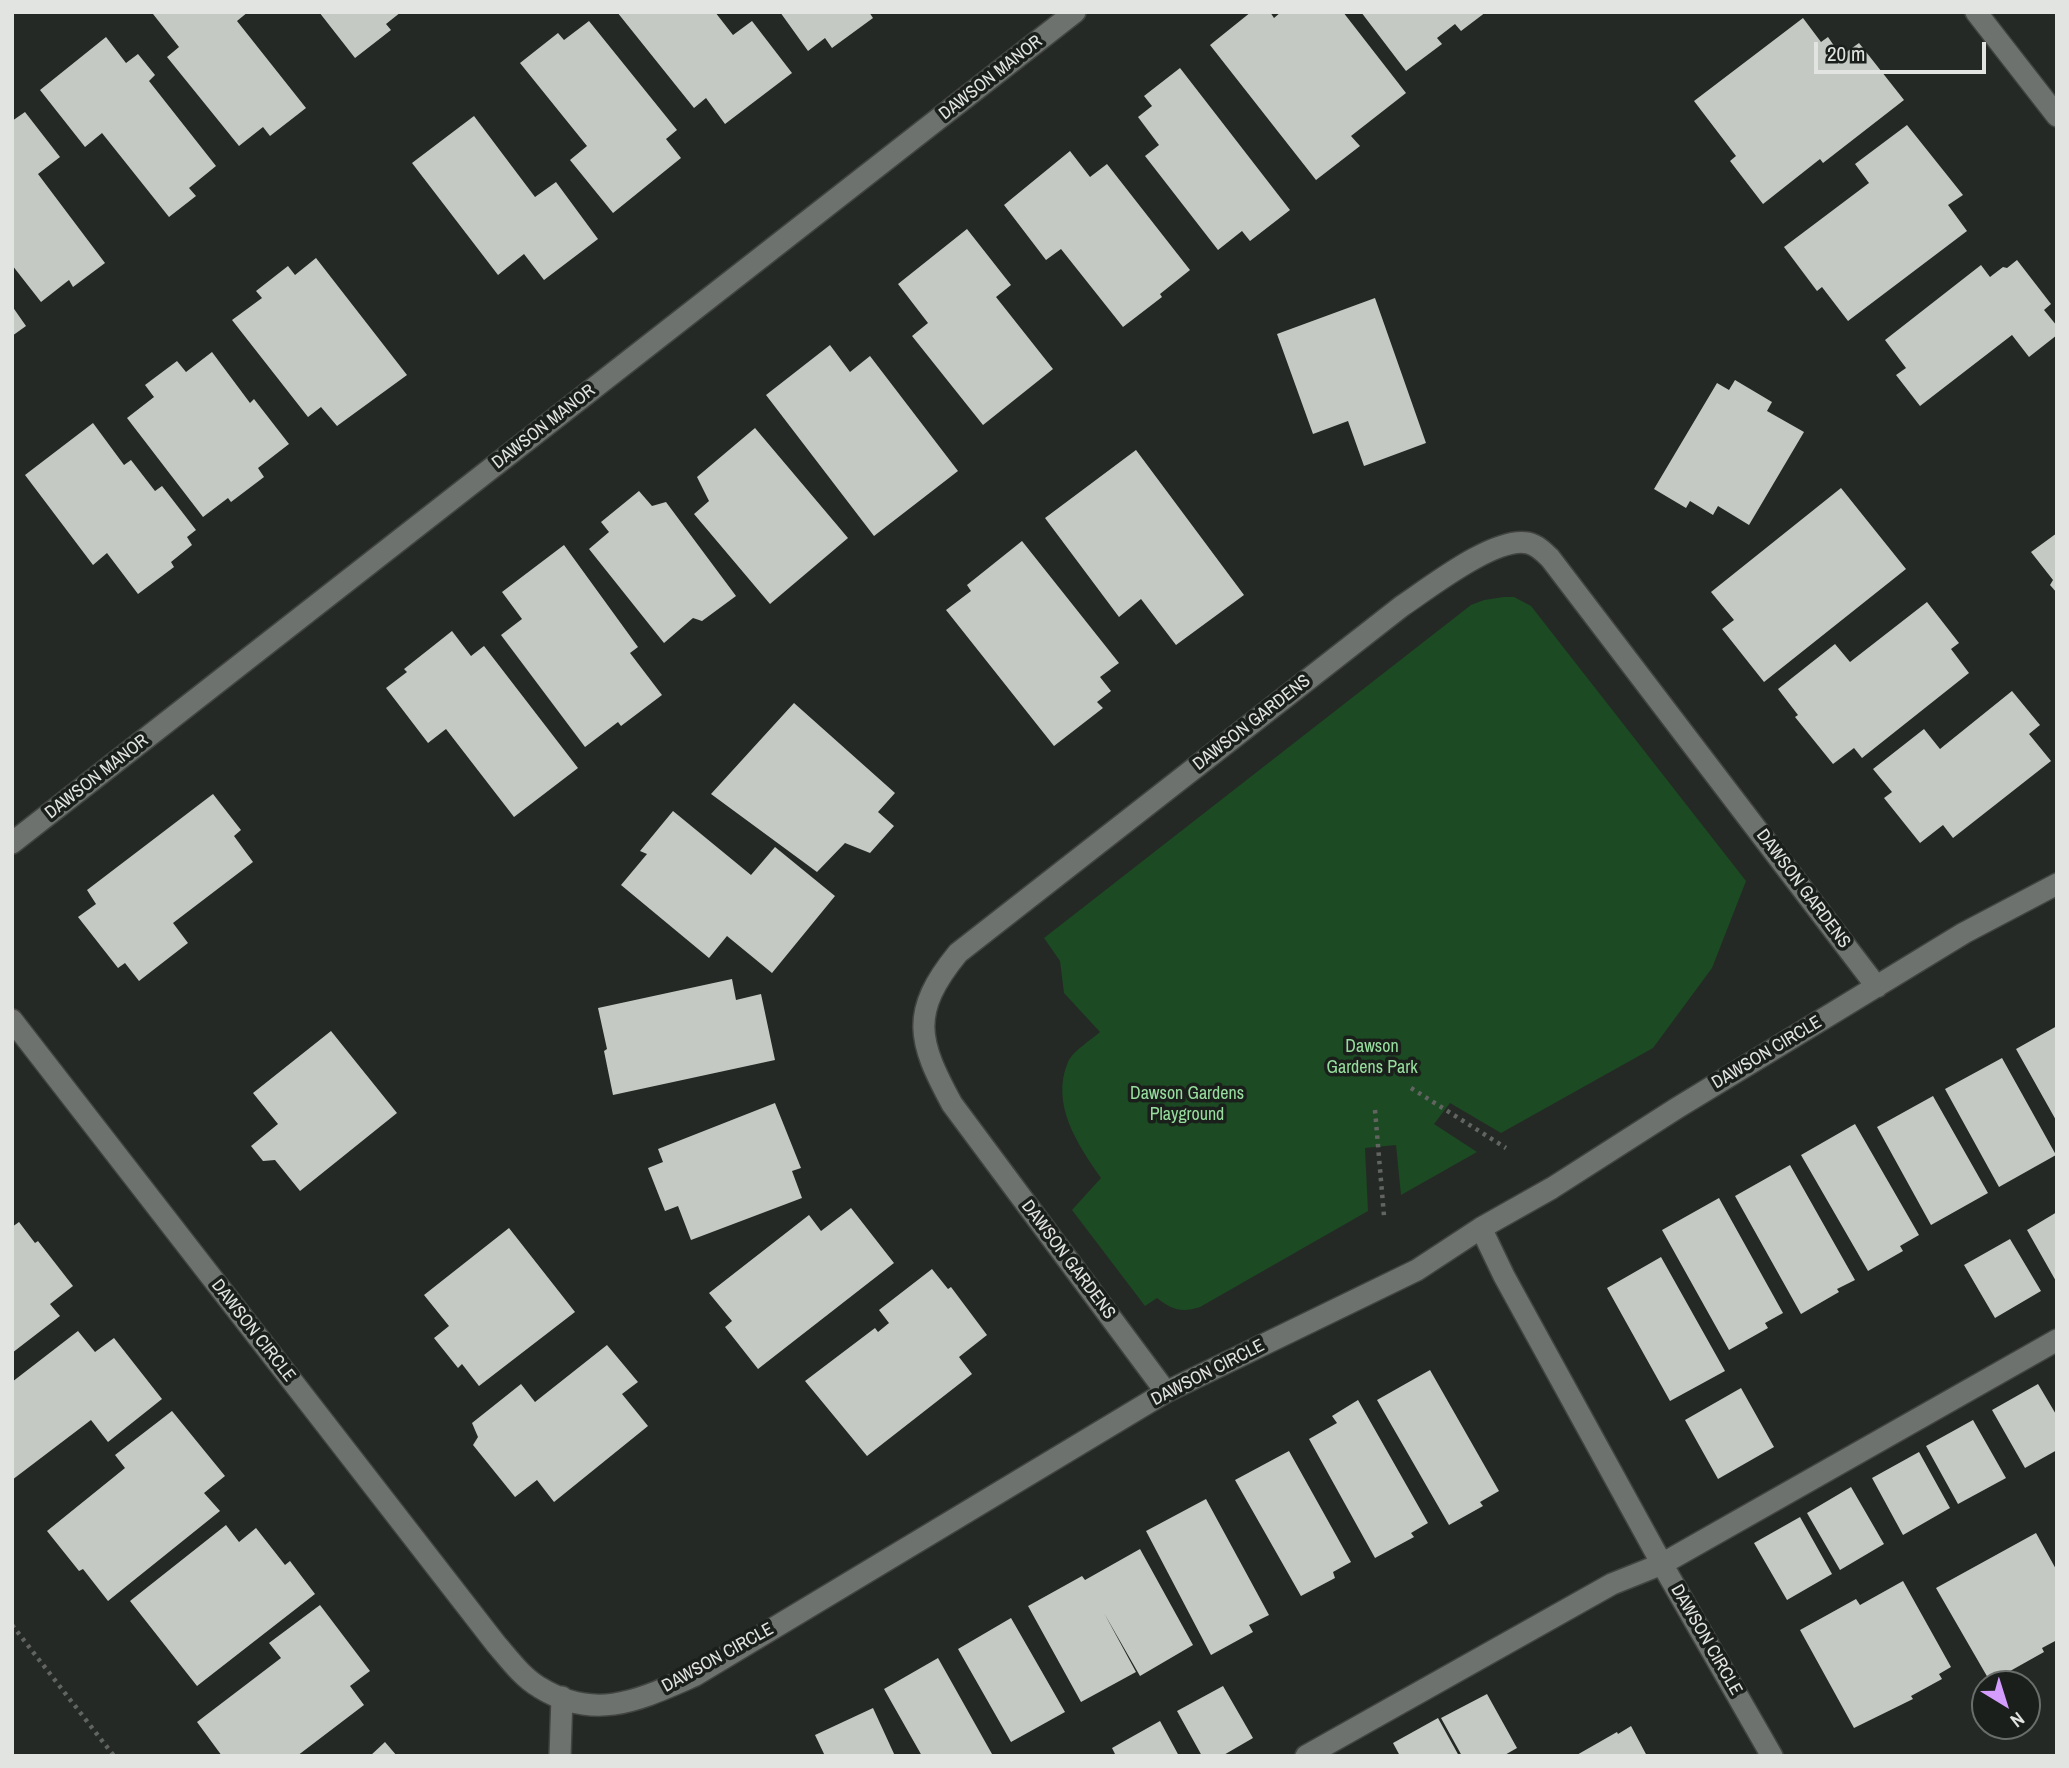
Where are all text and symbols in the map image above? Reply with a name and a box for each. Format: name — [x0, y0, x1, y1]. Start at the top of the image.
scale bar — [1817, 28, 1988, 72]
street label: DAWSON MANOR — [935, 31, 1047, 125]
text: 20 m — [1827, 39, 1865, 68]
street label: DAWSON MANOR — [488, 380, 600, 474]
street label: DAWSON GARDENS — [1189, 670, 1315, 776]
street label: DAWSON MANOR — [41, 730, 153, 824]
street label: DAWSON GARDENS — [1751, 825, 1855, 953]
street label: DAWSON CIRCLE — [1708, 1012, 1826, 1094]
park label: Dawson Gardens Park — [1326, 1036, 1418, 1078]
park label: Dawson Gardens Playground — [1130, 1083, 1244, 1126]
street label: DAWSON GARDENS — [1016, 1196, 1120, 1324]
street label: DAWSON CIRCLE — [206, 1275, 300, 1387]
street label: DAWSON CIRCLE — [1148, 1335, 1268, 1411]
street label: DAWSON CIRCLE — [1666, 1581, 1746, 1699]
street label: DAWSON CIRCLE — [658, 1618, 778, 1698]
north arrow — [1971, 1670, 2041, 1740]
text: N — [2005, 1706, 2030, 1734]

